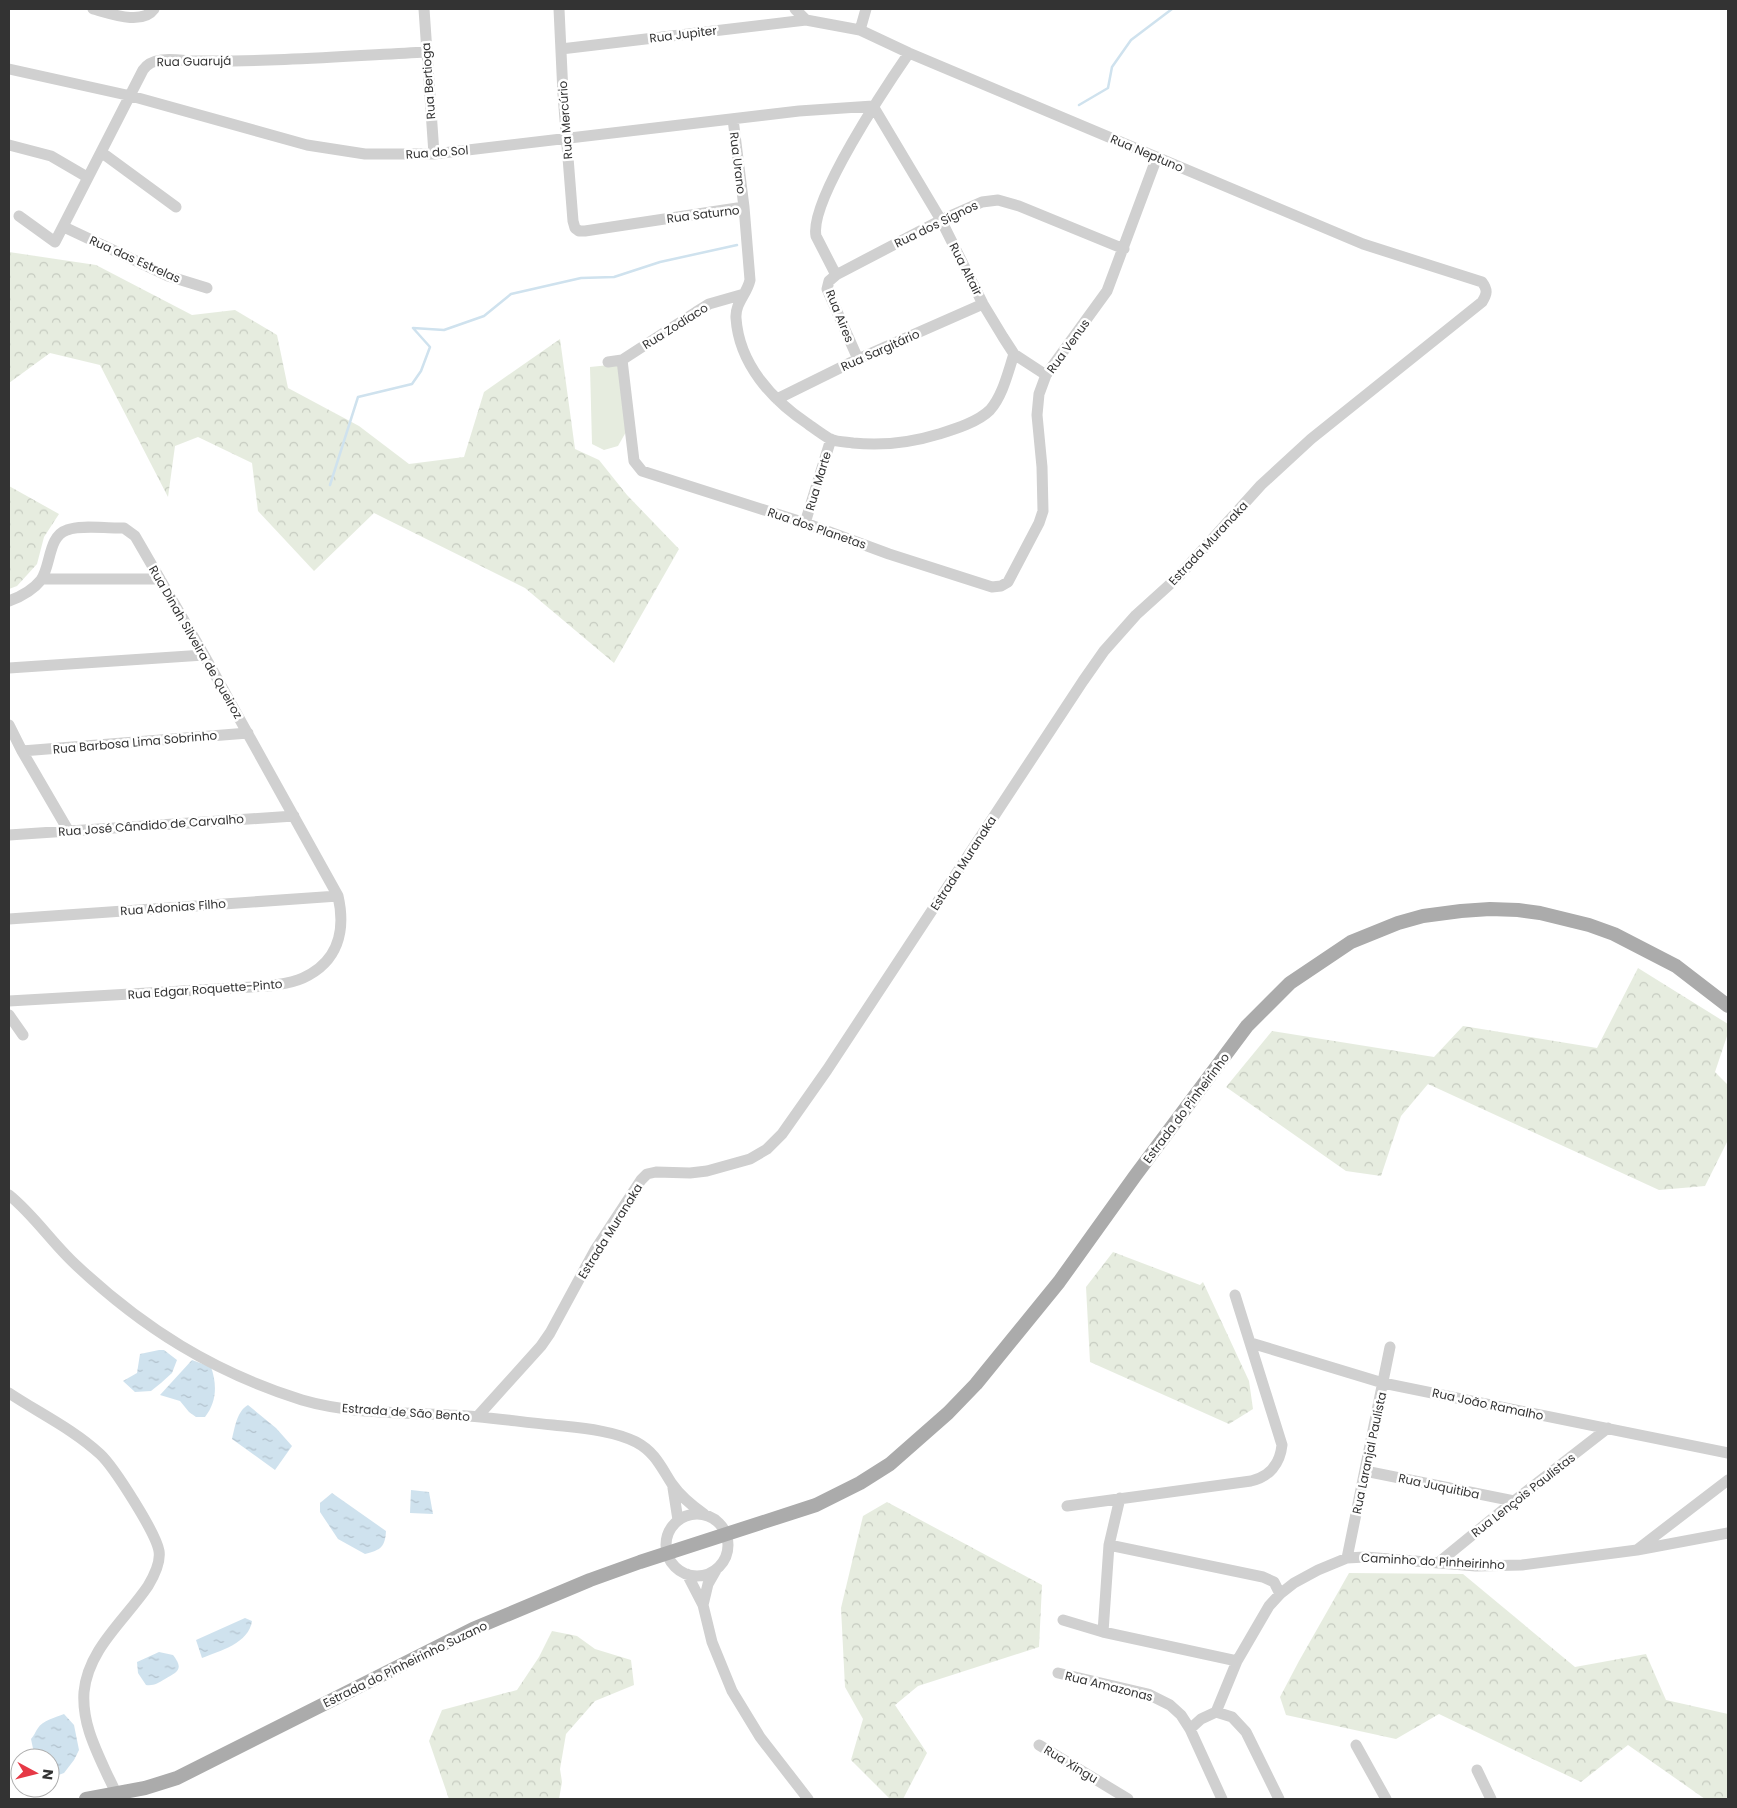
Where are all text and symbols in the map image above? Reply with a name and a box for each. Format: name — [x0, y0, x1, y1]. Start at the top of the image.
street label: Rua Jupiter — [648, 21, 718, 47]
street label: Rua Bertioga — [417, 42, 439, 120]
street label: Rua Guarujá — [157, 52, 231, 70]
street label: Rua Mercúrio — [554, 80, 576, 160]
street label: Rua Neptuno — [1108, 130, 1186, 176]
street label: Rua Urano — [726, 131, 750, 195]
street label: Rua do Sol — [405, 141, 469, 163]
street label: Rua dos Sígnos — [891, 196, 981, 252]
street label: Rua Saturno — [666, 201, 741, 227]
street label: Rua das Estrelas — [87, 231, 183, 287]
street label: Rua Altair — [945, 240, 987, 299]
street label: Rua Aires — [822, 287, 858, 345]
street label: Rua Zodíaco — [639, 299, 711, 353]
street label: Rua Venus — [1042, 315, 1094, 377]
street label: Rua Sargitário — [838, 325, 922, 375]
street label: Rua Marte — [801, 449, 835, 513]
street label: Estrada Muranaka — [1164, 497, 1252, 589]
street label: Rua dos Planetas — [765, 503, 869, 553]
street label: Rua Dinah Silveira de Queiroz — [145, 562, 247, 722]
street label: Rua Barbosa Lima Sobrinho — [52, 726, 218, 758]
street label: Rua José Cândido de Carvalho — [58, 810, 245, 840]
street label: Estrada Muranaka — [926, 812, 1000, 914]
street label: Rua Adonias Filho — [120, 895, 227, 919]
street label: Rua Edgar Roquette-Pinto — [127, 975, 283, 1003]
street label: Estrada do Pinheirinho — [1139, 1049, 1233, 1167]
street label: Estrada Muranaka — [574, 1180, 646, 1282]
street label: Rua João Ramalho — [1431, 1384, 1546, 1424]
street label: Rua Laranjal Paulista — [1348, 1390, 1390, 1516]
street label: Estrada de São Bento — [342, 1399, 471, 1425]
street label: Rua Lençois Paulistas — [1467, 1449, 1579, 1541]
street label: Rua Juquitiba — [1397, 1469, 1481, 1503]
street label: Caminho do Pinheirinho — [1361, 1549, 1506, 1573]
street label: Estrada do Pinheirinho Suzano — [320, 1617, 490, 1711]
street label: Rua Amazonas — [1063, 1667, 1155, 1705]
street label: Rua Xingu — [1041, 1741, 1101, 1787]
north arrow — [10, 1748, 60, 1798]
text: N — [37, 1768, 58, 1781]

